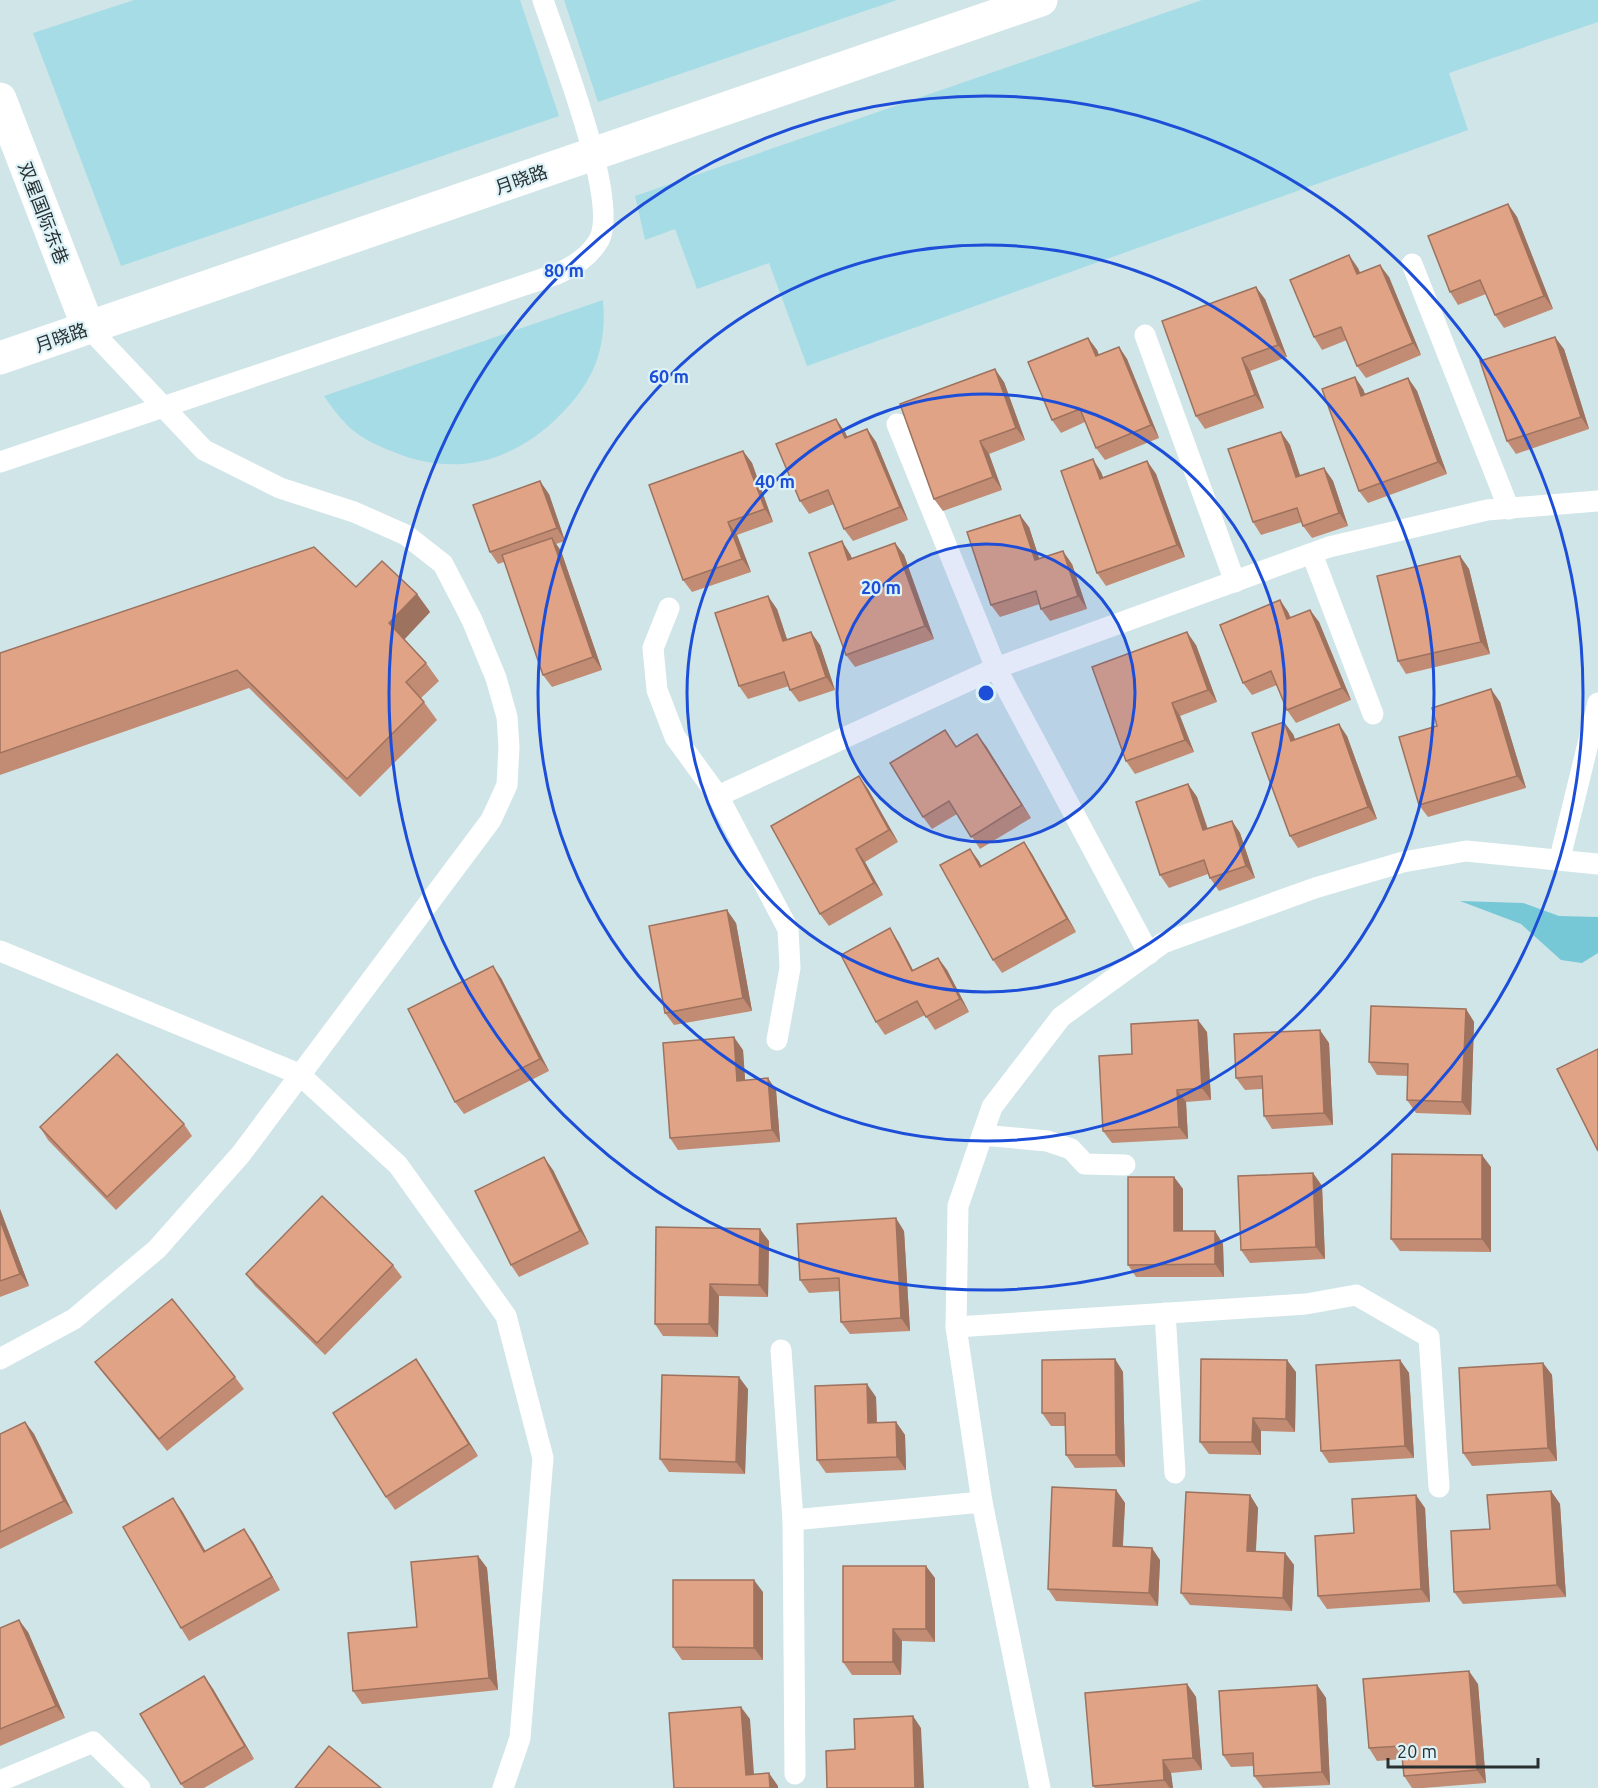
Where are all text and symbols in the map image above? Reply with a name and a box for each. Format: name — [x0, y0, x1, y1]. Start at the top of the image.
street label: 双星国际东巷 — [15, 159, 73, 267]
street label: 月晓路 — [492, 161, 550, 197]
text: 80 m — [544, 260, 584, 280]
street label: 月晓路 — [32, 319, 90, 355]
text: 60 m — [649, 366, 689, 386]
text: 40 m — [755, 471, 795, 491]
text: 20 m — [861, 577, 901, 597]
centre of rings — [976, 683, 996, 703]
scale bar — [1388, 1731, 1538, 1769]
text: 20 m — [1397, 1741, 1437, 1761]

